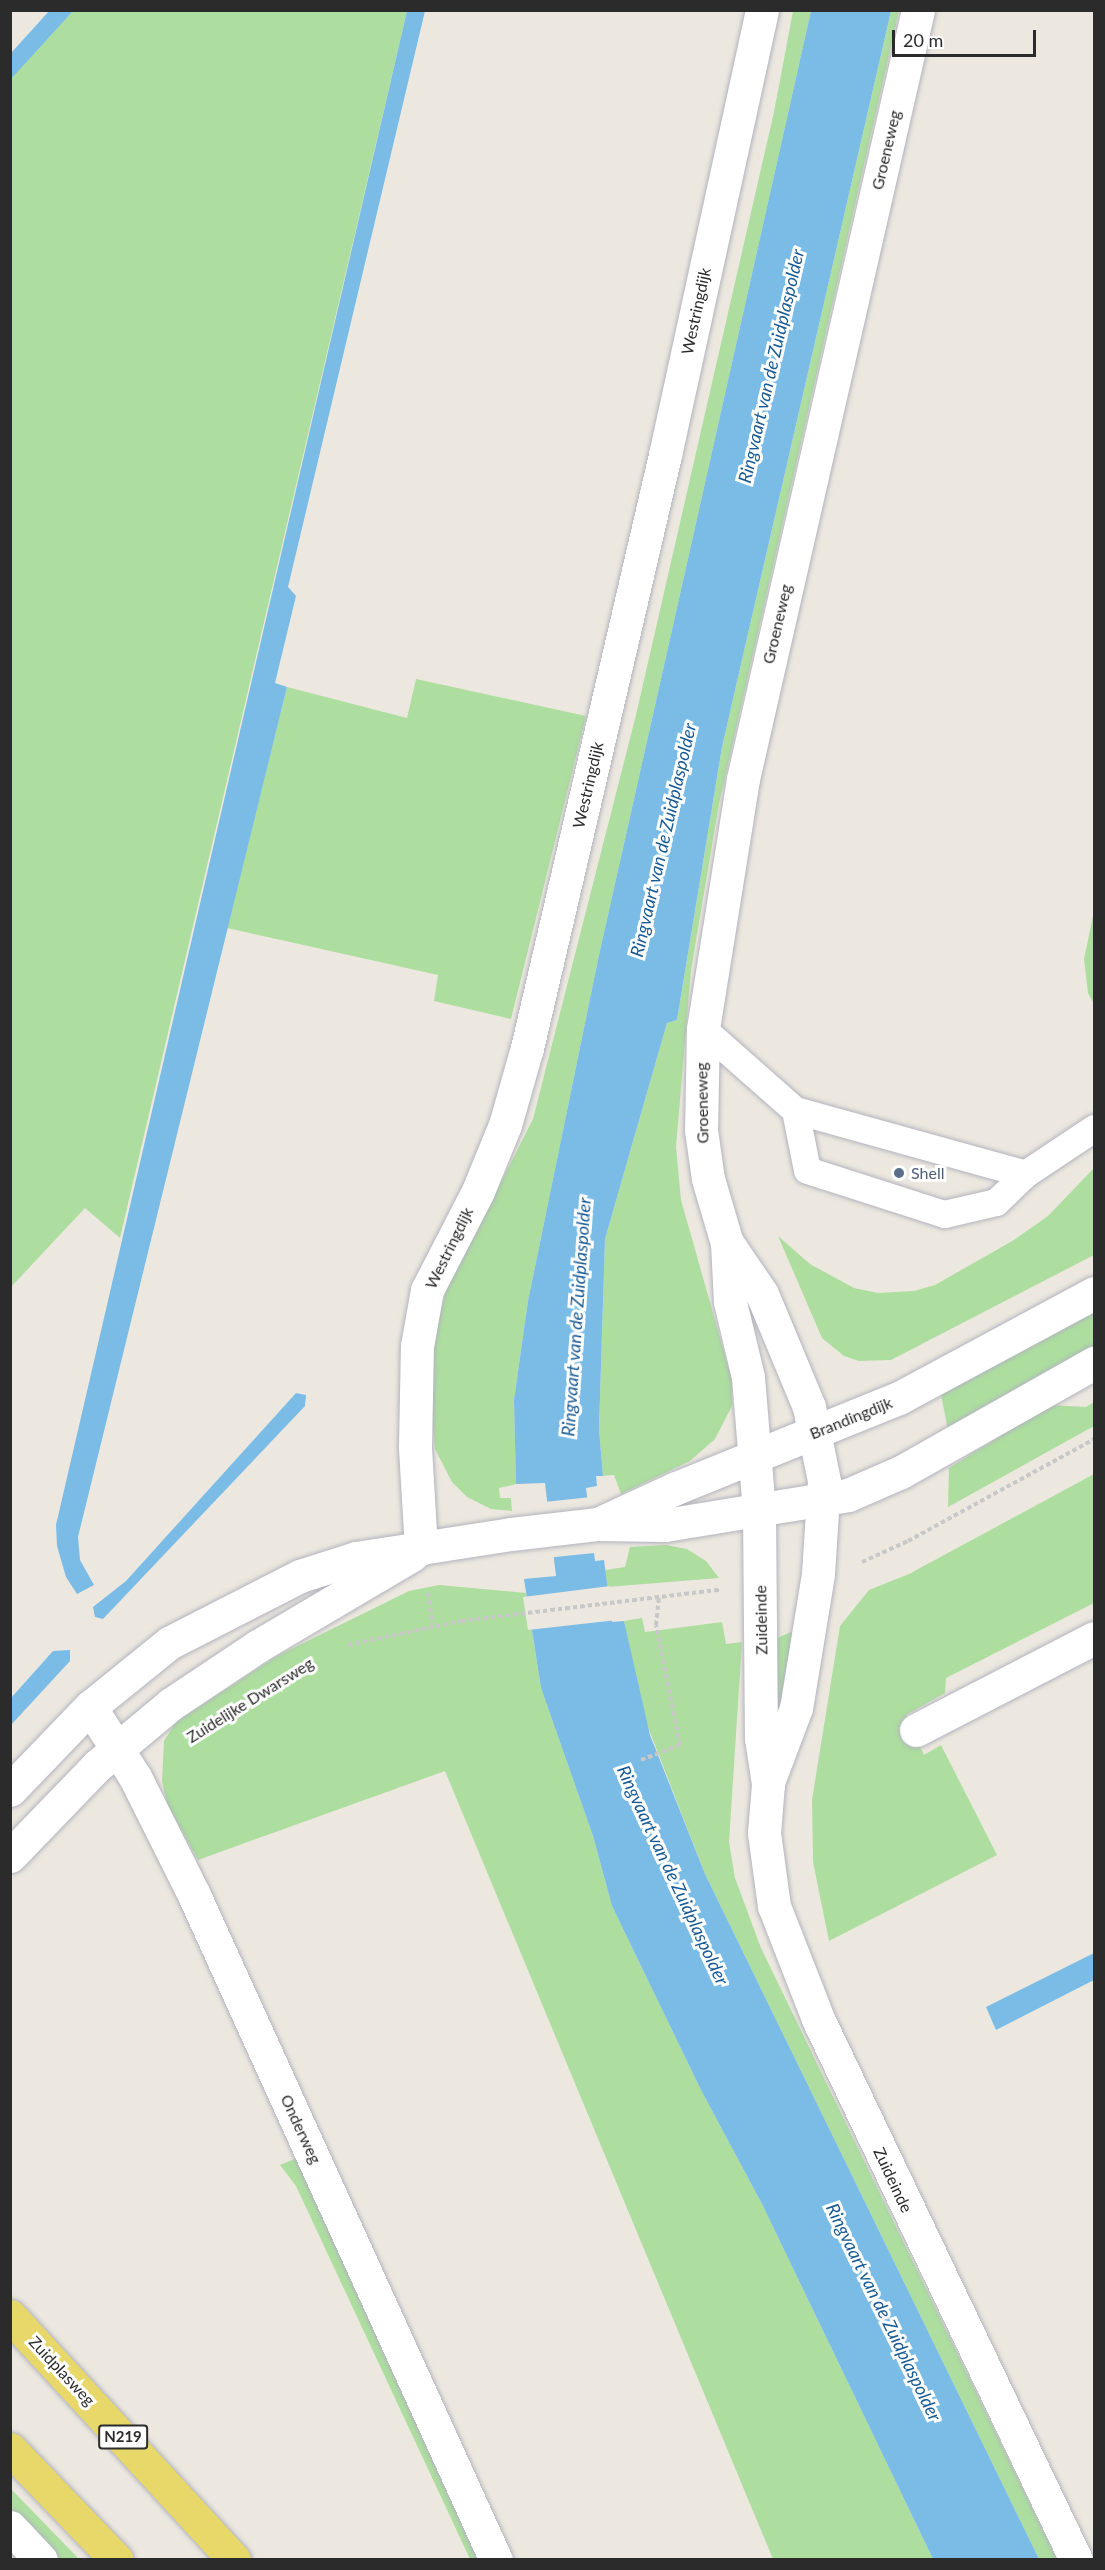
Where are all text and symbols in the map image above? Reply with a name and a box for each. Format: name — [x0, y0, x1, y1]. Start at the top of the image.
scale bar — [895, 18, 1039, 56]
text: 20 m — [903, 29, 943, 51]
street label: Groeneweg — [868, 108, 904, 192]
water label: Ringvaart van de Zuidplaspolder — [734, 247, 808, 485]
street label: Westringdijk — [677, 266, 715, 356]
street label: Groeneweg — [759, 582, 795, 666]
water label: Ringvaart van de Zuidplaspolder — [626, 721, 700, 959]
street label: Westringdijk — [569, 740, 607, 830]
street label: Groeneweg — [692, 1062, 712, 1144]
place label: Shell — [911, 1163, 944, 1183]
marker: Shell — [892, 1166, 906, 1180]
water label: Ringvaart van de Zuidplaspolder — [557, 1197, 595, 1437]
street label: Westringdijk — [421, 1204, 477, 1292]
street label: Brandingdijk — [807, 1393, 895, 1443]
street label: Zuideinde — [751, 1585, 771, 1655]
street label: Zuidelijke Dwarsweg — [183, 1653, 317, 1747]
water label: Ringvaart van de Zuidplaspolder — [613, 1762, 733, 1988]
street label: Onderweg — [277, 2091, 325, 2167]
street label: Zuideinde — [870, 2144, 916, 2216]
water label: Ringvaart van de Zuidplaspolder — [822, 2200, 946, 2424]
street label: Zuidplasweg — [25, 2332, 99, 2410]
road number: N219 — [98, 2425, 148, 2449]

